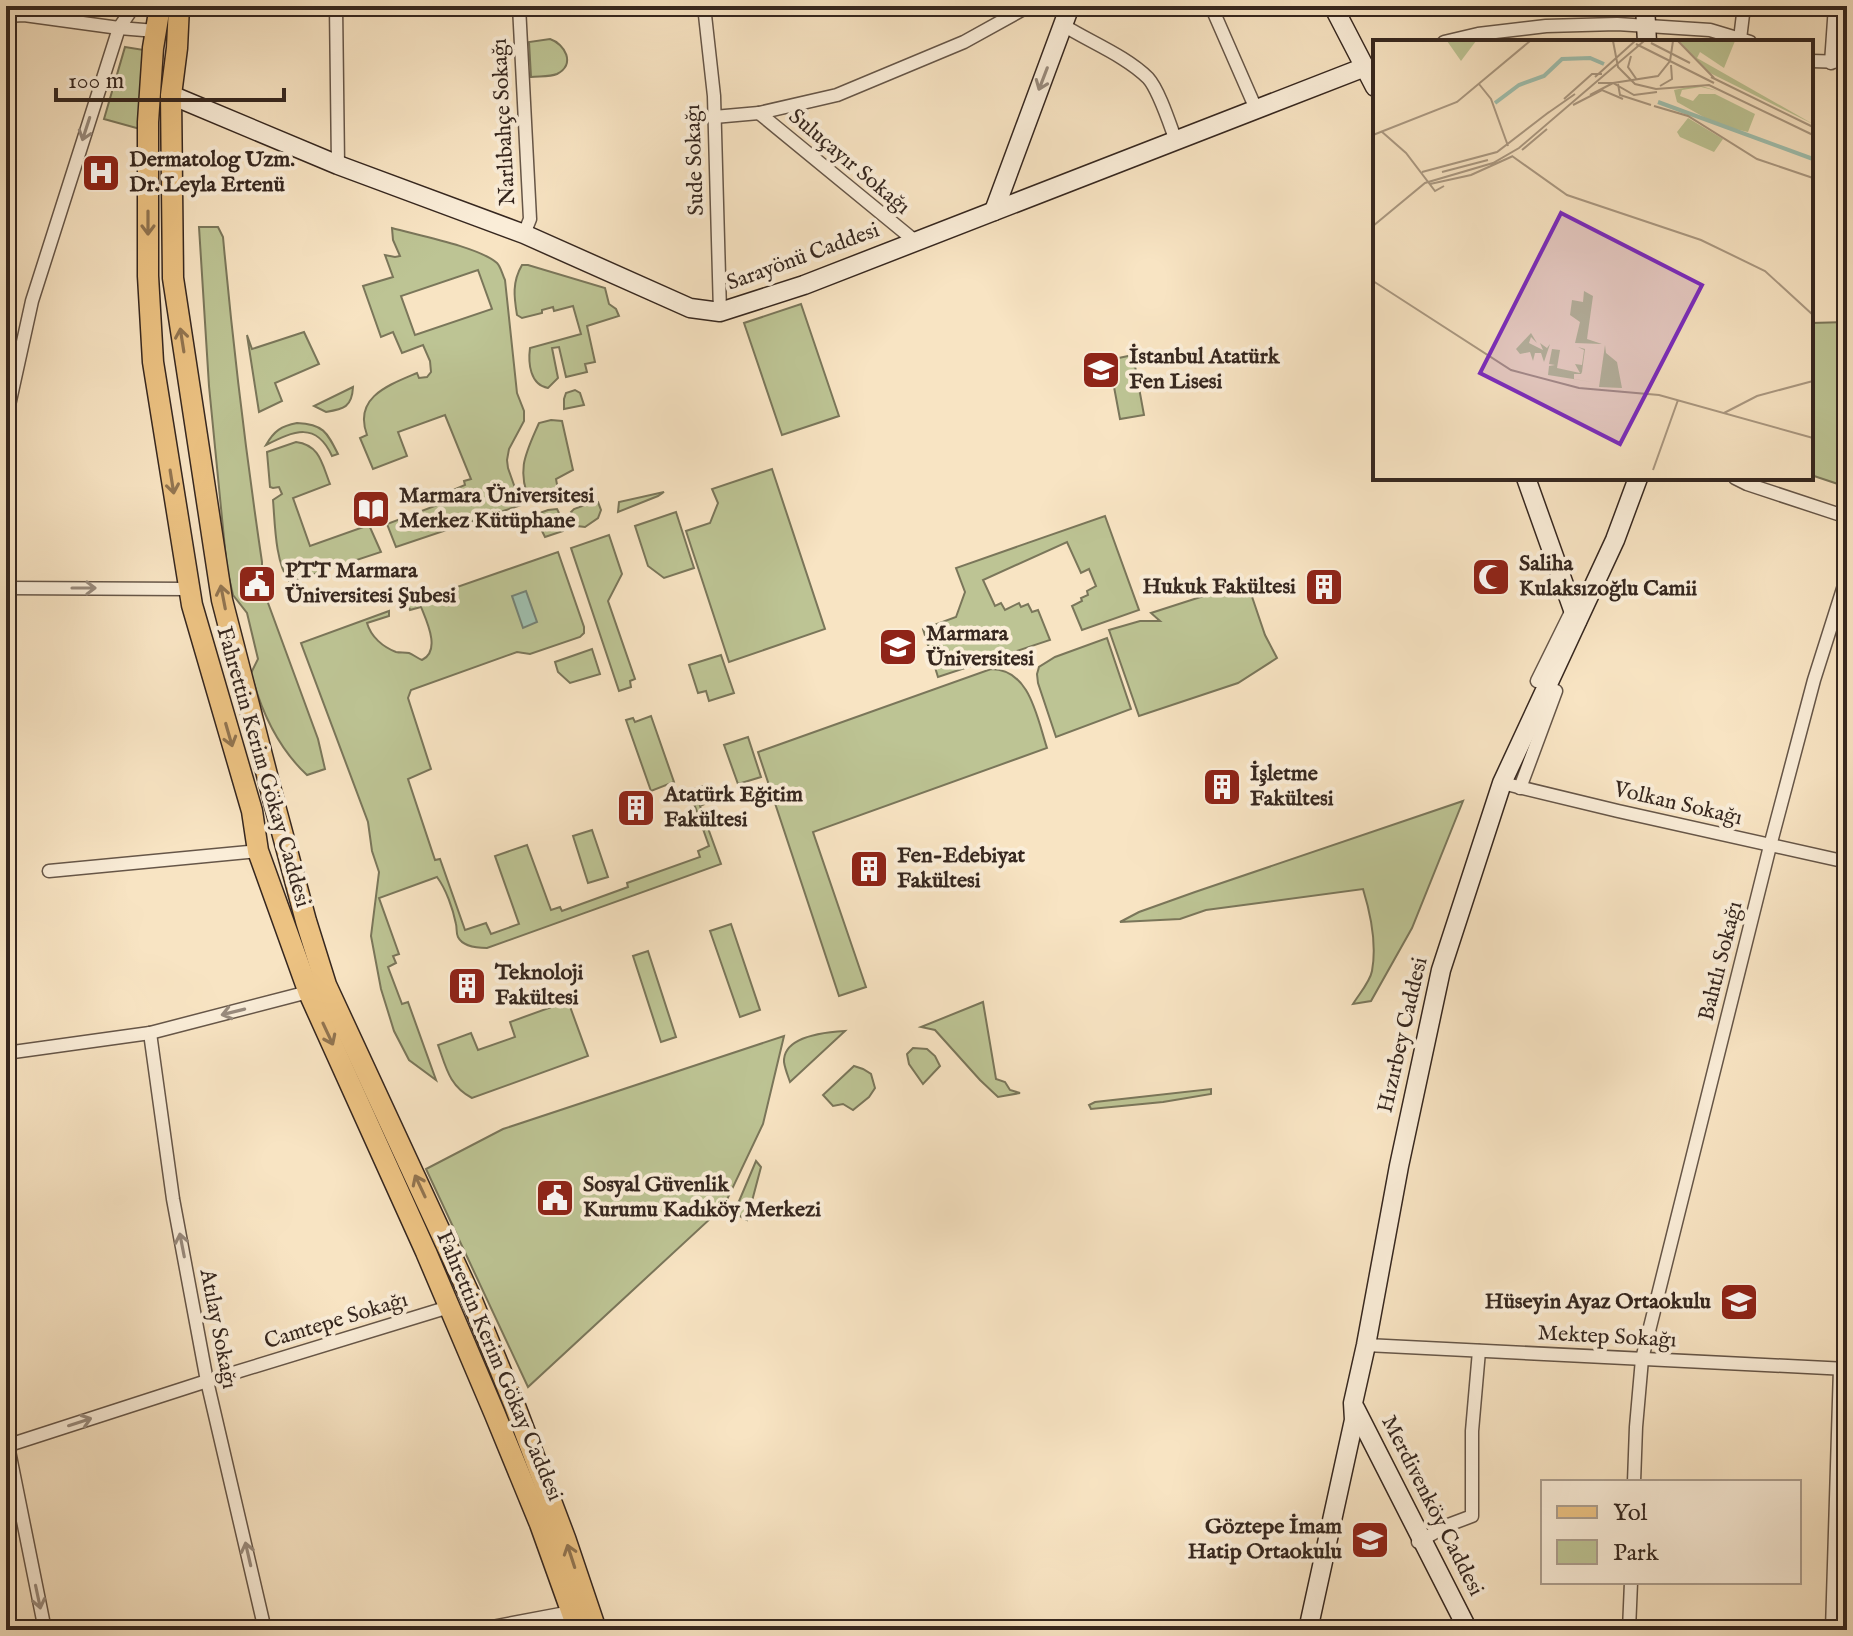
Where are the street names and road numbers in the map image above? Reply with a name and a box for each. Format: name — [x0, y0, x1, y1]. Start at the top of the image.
street label: Narlıbahçe Sokağı — [486, 38, 522, 206]
street label: Suluçayır Sokağı — [782, 103, 916, 221]
street label: Sude Sokağı — [679, 104, 711, 216]
street label: Sarayönü Caddesi — [723, 216, 883, 298]
street label: Fahrettin Kerim Gökay Caddesi — [209, 623, 317, 911]
street label: Volkan Sokağı — [1610, 775, 1745, 832]
street label: Bahtlı Sokağı — [1693, 898, 1749, 1024]
street label: Hızırbey Caddesi — [1371, 954, 1435, 1116]
street label: Fahrettin Kerim Gökay Caddesi — [429, 1227, 569, 1505]
street label: Atılay Sokağı — [192, 1266, 243, 1391]
street label: Camtepe Sokağı — [261, 1286, 411, 1356]
street label: Mektep Sokağı — [1537, 1319, 1677, 1355]
street label: Merdivenköy Caddesi — [1374, 1411, 1490, 1601]

